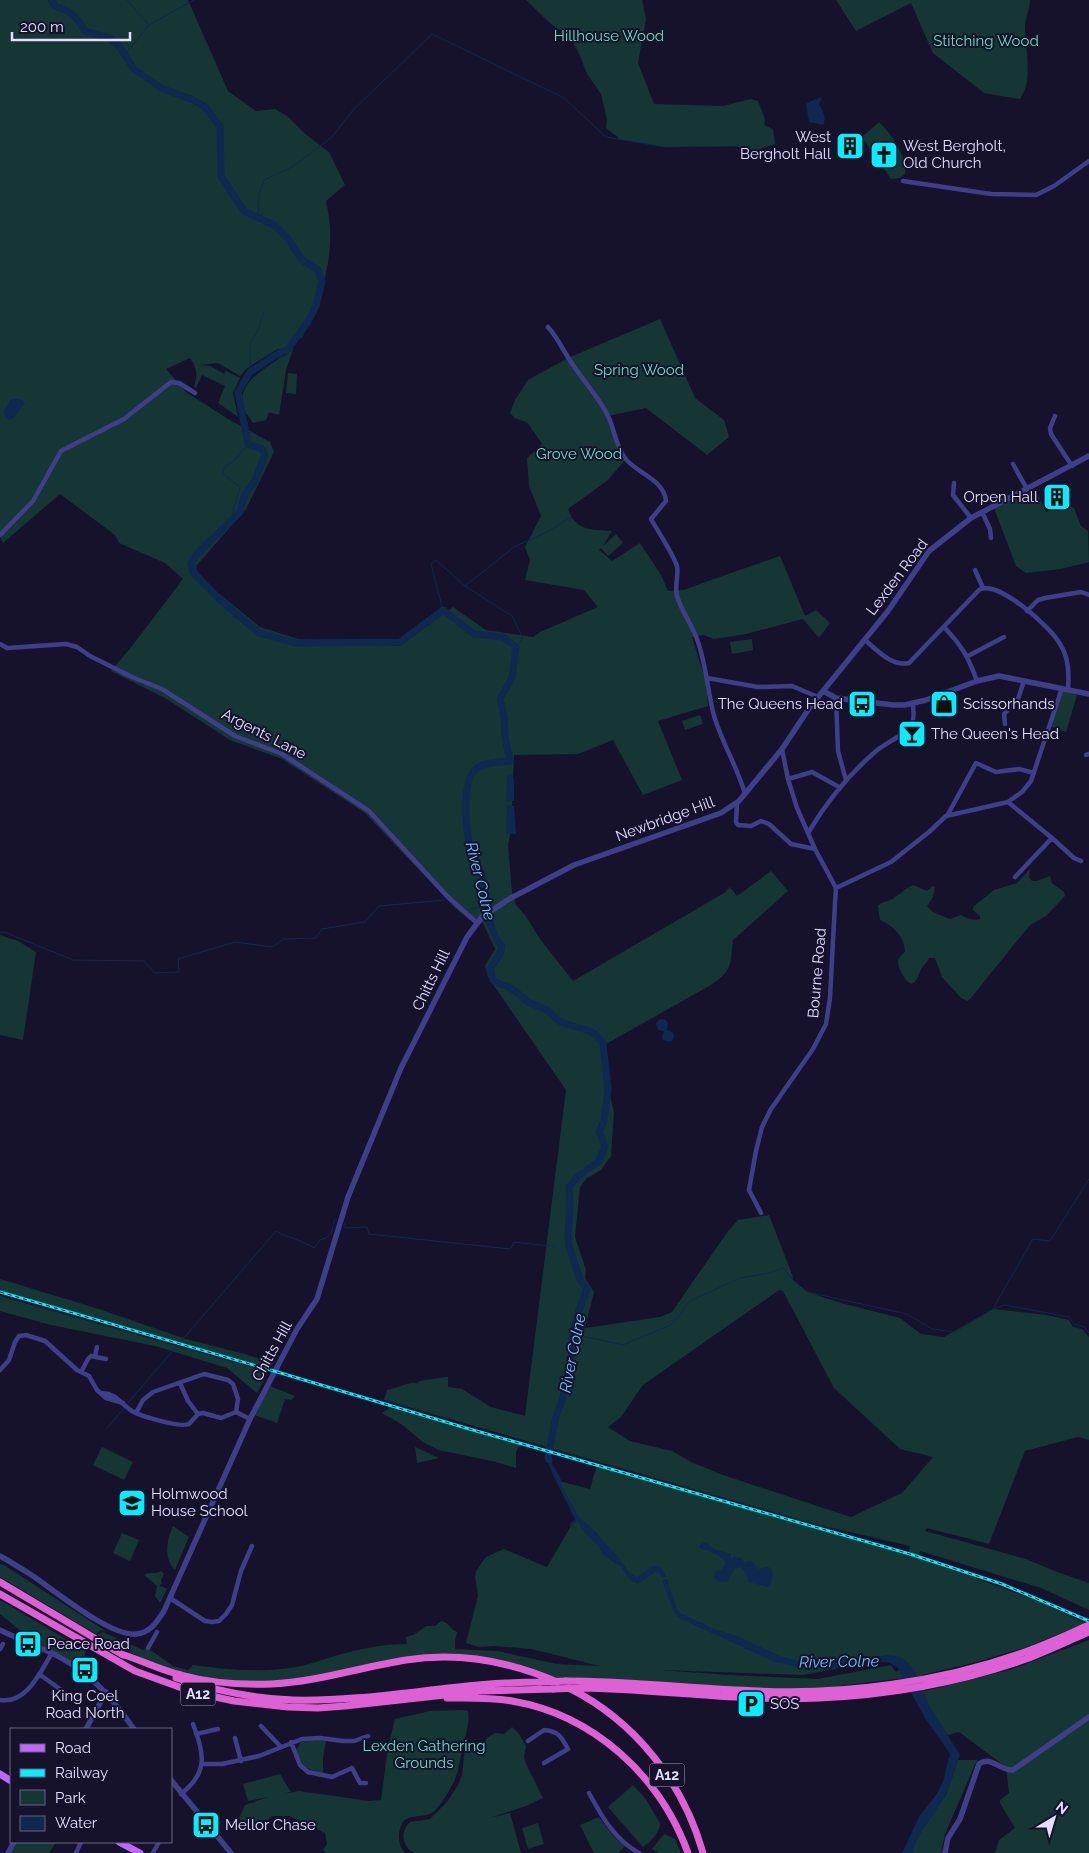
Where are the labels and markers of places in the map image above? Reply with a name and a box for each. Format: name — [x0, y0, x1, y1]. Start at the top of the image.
place label: West Bergholt Hall — [740, 128, 832, 163]
building icon: West Bergholt Hall — [835, 131, 865, 161]
place label: West Bergholt, Old Church — [903, 137, 1006, 172]
church icon: West Bergholt, Old Church — [869, 140, 899, 170]
building icon: Orpen Hall — [1042, 482, 1072, 512]
place label: Orpen Hall — [964, 488, 1039, 506]
bus stop icon: The Queens Head — [847, 689, 877, 719]
shop icon: Scissorhands — [929, 689, 959, 719]
place label: The Queens Head — [718, 695, 843, 713]
place label: Scissorhands — [963, 695, 1055, 713]
bar icon: The Queen's Head — [897, 719, 927, 749]
place label: The Queen's Head — [931, 725, 1059, 743]
place label: Holmwood House School — [151, 1485, 249, 1520]
school or university icon: Holmwood House School — [117, 1488, 147, 1518]
bus stop icon: Peace Road — [13, 1629, 43, 1659]
place label: Peace Road — [47, 1635, 130, 1653]
bus stop icon: King Coel Road North — [70, 1655, 100, 1685]
place label: King Coel Road North — [45, 1687, 125, 1722]
parking icon: SOS — [736, 1689, 766, 1719]
place label: SOS — [770, 1695, 799, 1713]
bus stop icon: Mellor Chase — [191, 1810, 221, 1840]
place label: Mellor Chase — [225, 1816, 316, 1834]

